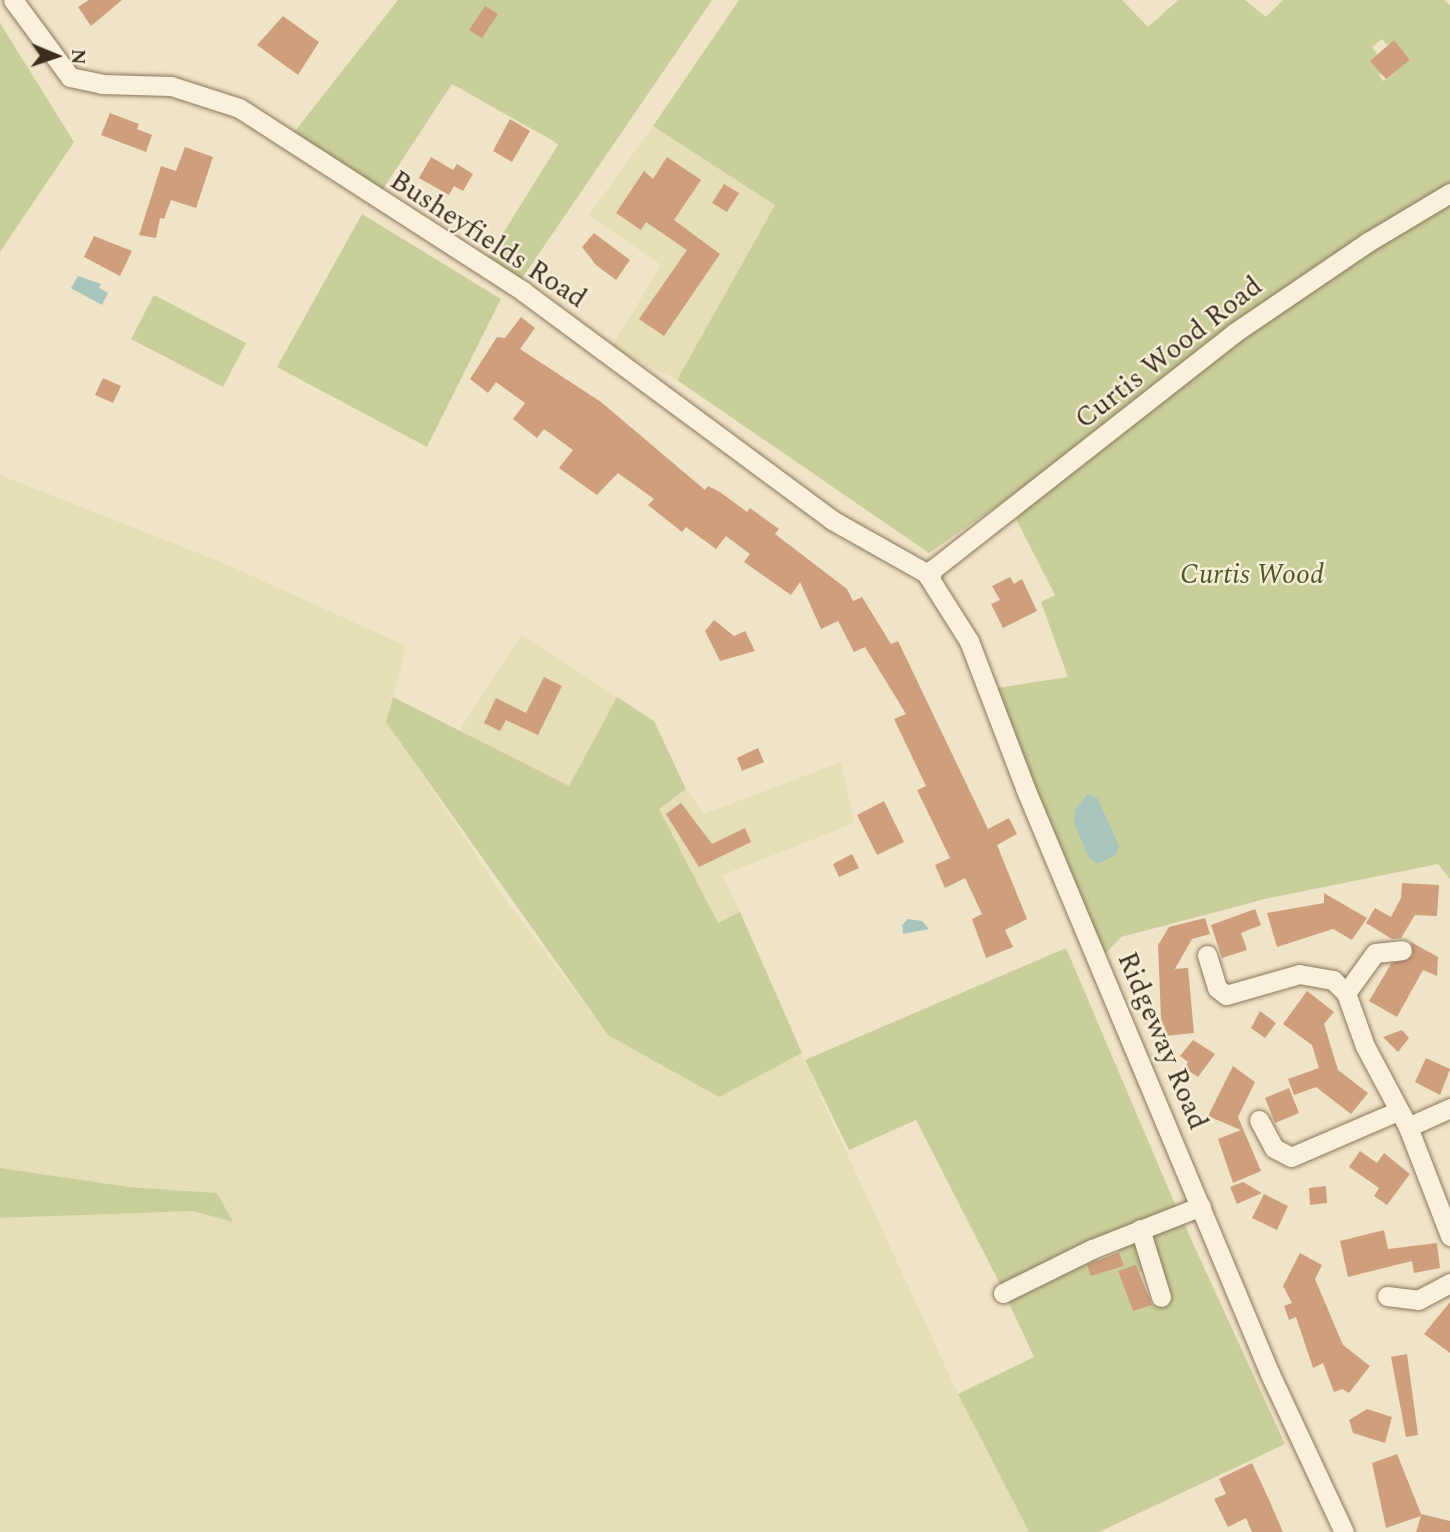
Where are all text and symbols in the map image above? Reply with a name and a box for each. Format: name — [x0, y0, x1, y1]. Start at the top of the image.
north arrow — [21, 21, 91, 91]
text: N — [63, 48, 92, 65]
street label: Busheyfields Road — [383, 164, 593, 316]
street label: Curtis Wood Road — [1069, 270, 1269, 436]
park label: Curtis Wood — [1180, 558, 1324, 592]
street label: Ridgeway Road — [1109, 947, 1215, 1135]

